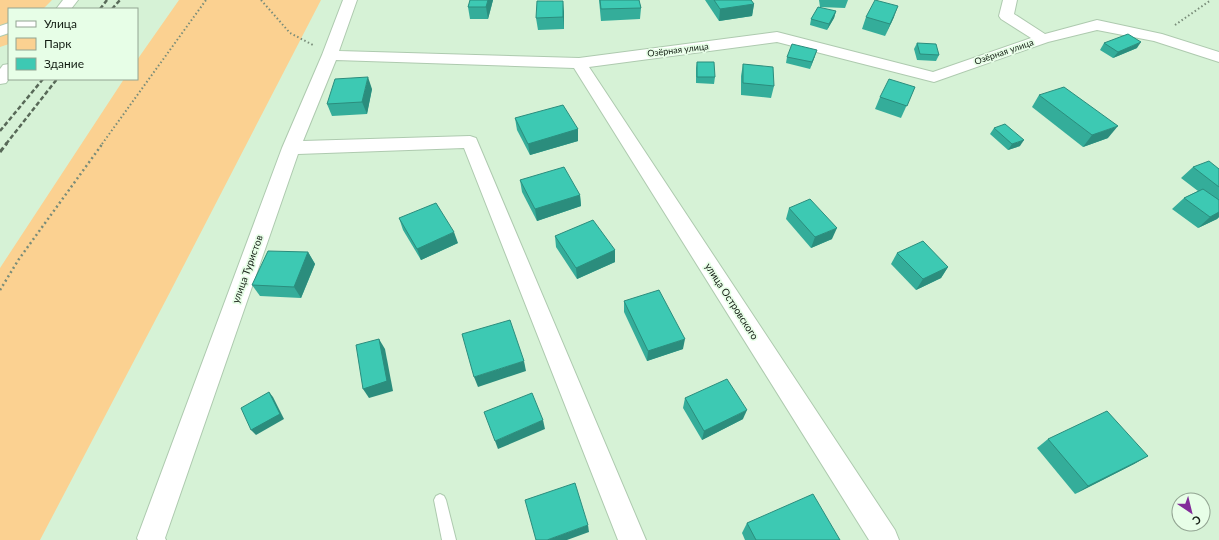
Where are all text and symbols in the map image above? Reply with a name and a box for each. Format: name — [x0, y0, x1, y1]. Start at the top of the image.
legend — [8, 8, 138, 80]
text: Улица — [44, 16, 77, 31]
text: Парк — [44, 36, 72, 51]
street label: Озёрная улица — [973, 36, 1035, 67]
street label: Озёрная улица — [647, 40, 709, 59]
text: Здание — [44, 56, 84, 71]
street label: улица Туристов — [229, 233, 265, 305]
street label: улица Островского — [703, 260, 761, 342]
north arrow — [1171, 492, 1211, 532]
text: С — [1190, 513, 1204, 528]

